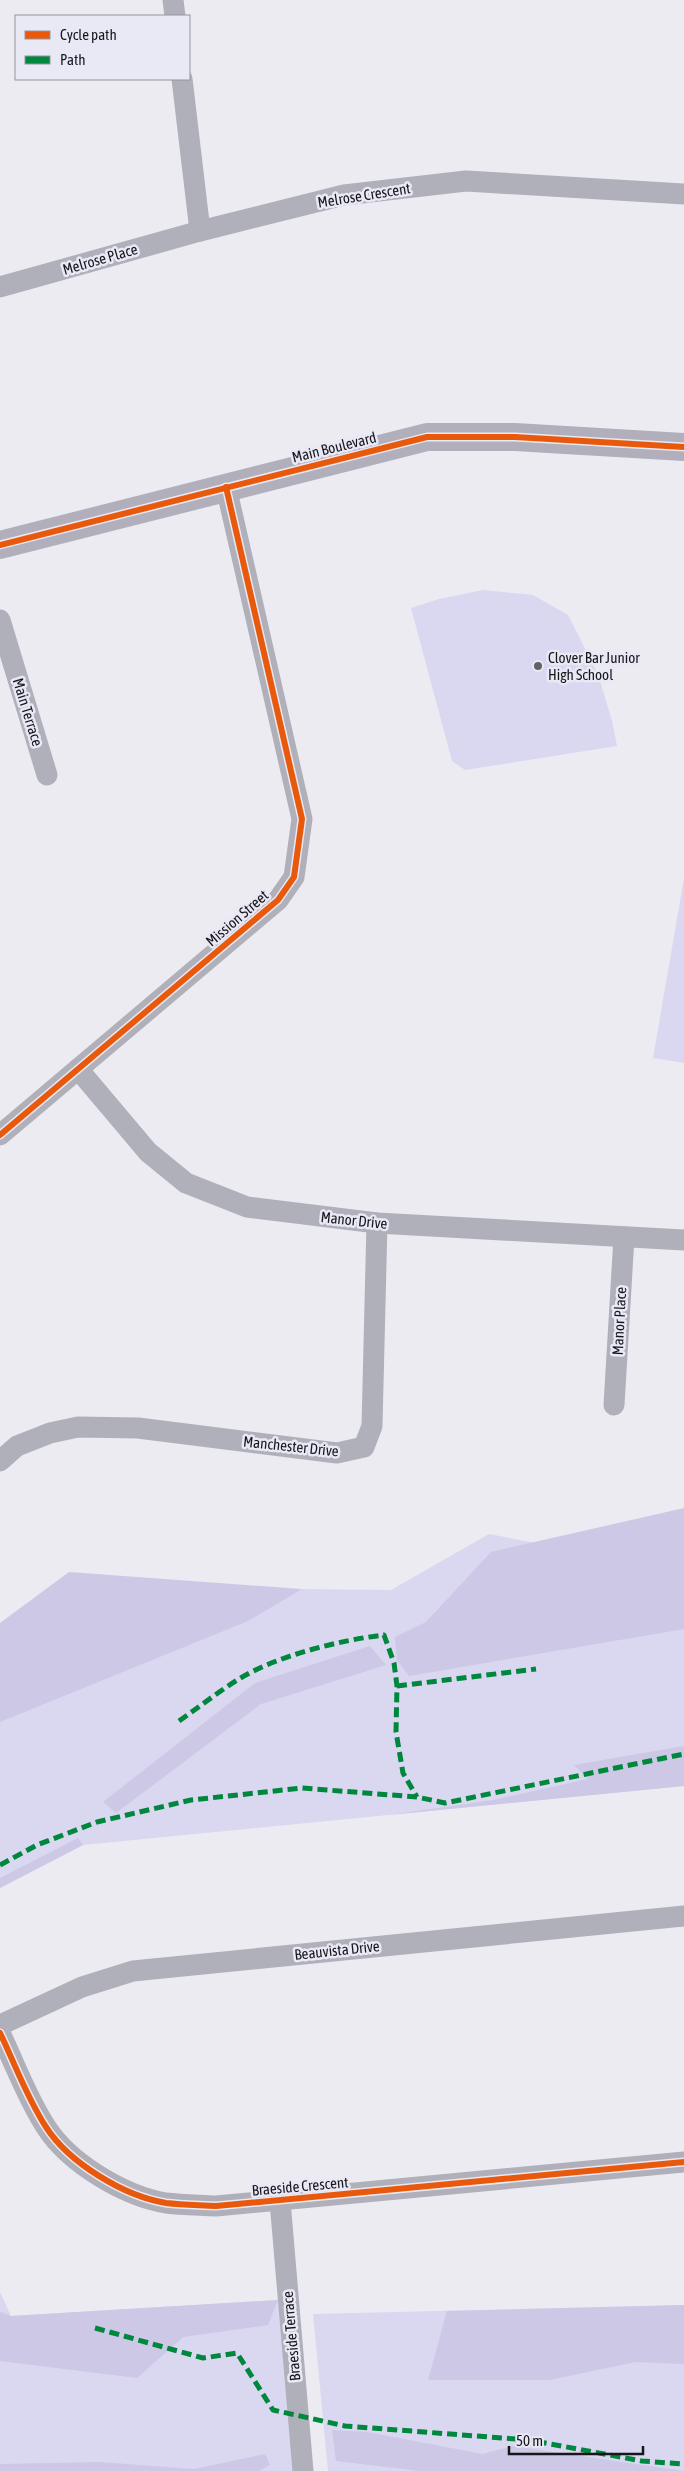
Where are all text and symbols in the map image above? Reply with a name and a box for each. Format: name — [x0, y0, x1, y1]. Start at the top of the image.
legend — [15, 15, 190, 80]
text: Cycle path — [60, 26, 117, 43]
text: Path — [60, 51, 86, 68]
street label: Melrose Crescent — [316, 179, 412, 211]
street label: Melrose Place — [61, 240, 140, 278]
street label: Main Boulevard — [290, 428, 378, 466]
place label: Clover Bar Junior High School — [548, 649, 640, 683]
marker: Clover Bar Junior High School — [532, 660, 544, 672]
street label: Main Terrace — [10, 676, 46, 748]
street label: Mission Street — [202, 886, 272, 950]
street label: Manor Drive — [320, 1208, 388, 1232]
street label: Manor Place — [609, 1286, 629, 1356]
street label: Manchester Drive — [242, 1433, 340, 1459]
street label: Beauvista Drive — [294, 1937, 381, 1963]
street label: Braeside Crescent — [251, 2173, 349, 2199]
street label: Braeside Terrace — [279, 2290, 303, 2382]
scale bar — [509, 2424, 643, 2456]
text: 50 m — [516, 2432, 543, 2449]

